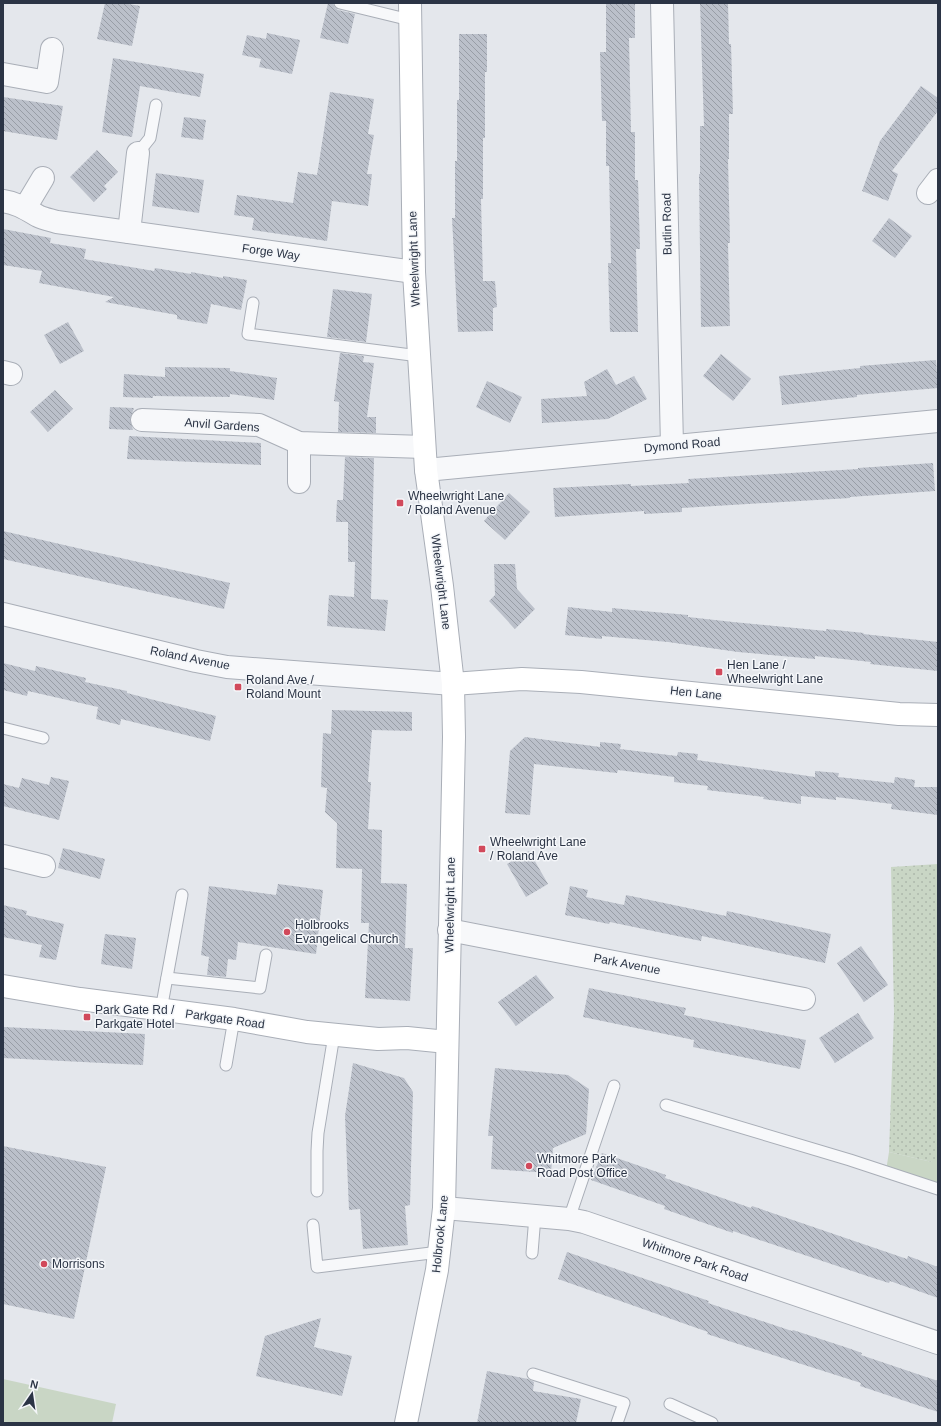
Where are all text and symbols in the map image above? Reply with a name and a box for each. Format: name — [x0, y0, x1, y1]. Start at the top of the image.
street label: Butlin Road — [659, 193, 675, 255]
street label: Wheelwright Lane — [405, 210, 423, 307]
street label: Forge Way — [241, 241, 301, 263]
street label: Anvil Gardens — [184, 415, 260, 435]
street label: Dymond Road — [643, 435, 721, 455]
place label: Wheelwright Lane / Roland Avenue — [408, 489, 504, 517]
marker: Wheelwright Lane / Roland Avenue — [395, 498, 405, 508]
street label: Wheelwright Lane — [428, 533, 454, 631]
street label: Roland Avenue — [149, 643, 231, 673]
place label: Hen Lane / Wheelwright Lane — [727, 658, 823, 686]
marker: Hen Lane / Wheelwright Lane — [714, 667, 724, 677]
place label: Roland Ave / Roland Mount — [246, 673, 321, 701]
marker: Roland Ave / Roland Mount — [233, 682, 243, 692]
street label: Hen Lane — [669, 683, 723, 703]
place label: Wheelwright Lane / Roland Ave — [490, 835, 586, 863]
marker: Wheelwright Lane / Roland Ave — [477, 844, 487, 854]
street label: Wheelwright Lane — [442, 857, 458, 953]
place label: Holbrooks Evangelical Church — [295, 918, 398, 946]
marker: Holbrooks Evangelical Church — [282, 927, 292, 937]
street label: Park Avenue — [592, 951, 662, 977]
place label: Park Gate Rd / Parkgate Hotel — [95, 1003, 175, 1031]
street label: Parkgate Road — [184, 1006, 266, 1032]
marker: Park Gate Rd / Parkgate Hotel — [82, 1012, 92, 1022]
place label: Whitmore Park Road Post Office — [537, 1152, 628, 1180]
marker: Whitmore Park Road Post Office — [524, 1161, 534, 1171]
street label: Holbrook Lane — [429, 1194, 451, 1274]
street label: Whitmore Park Road — [640, 1235, 750, 1285]
place label: Morrisons — [52, 1257, 105, 1271]
marker: Morrisons — [39, 1259, 49, 1269]
north arrow — [12, 1374, 52, 1414]
text: N — [29, 1378, 40, 1391]

